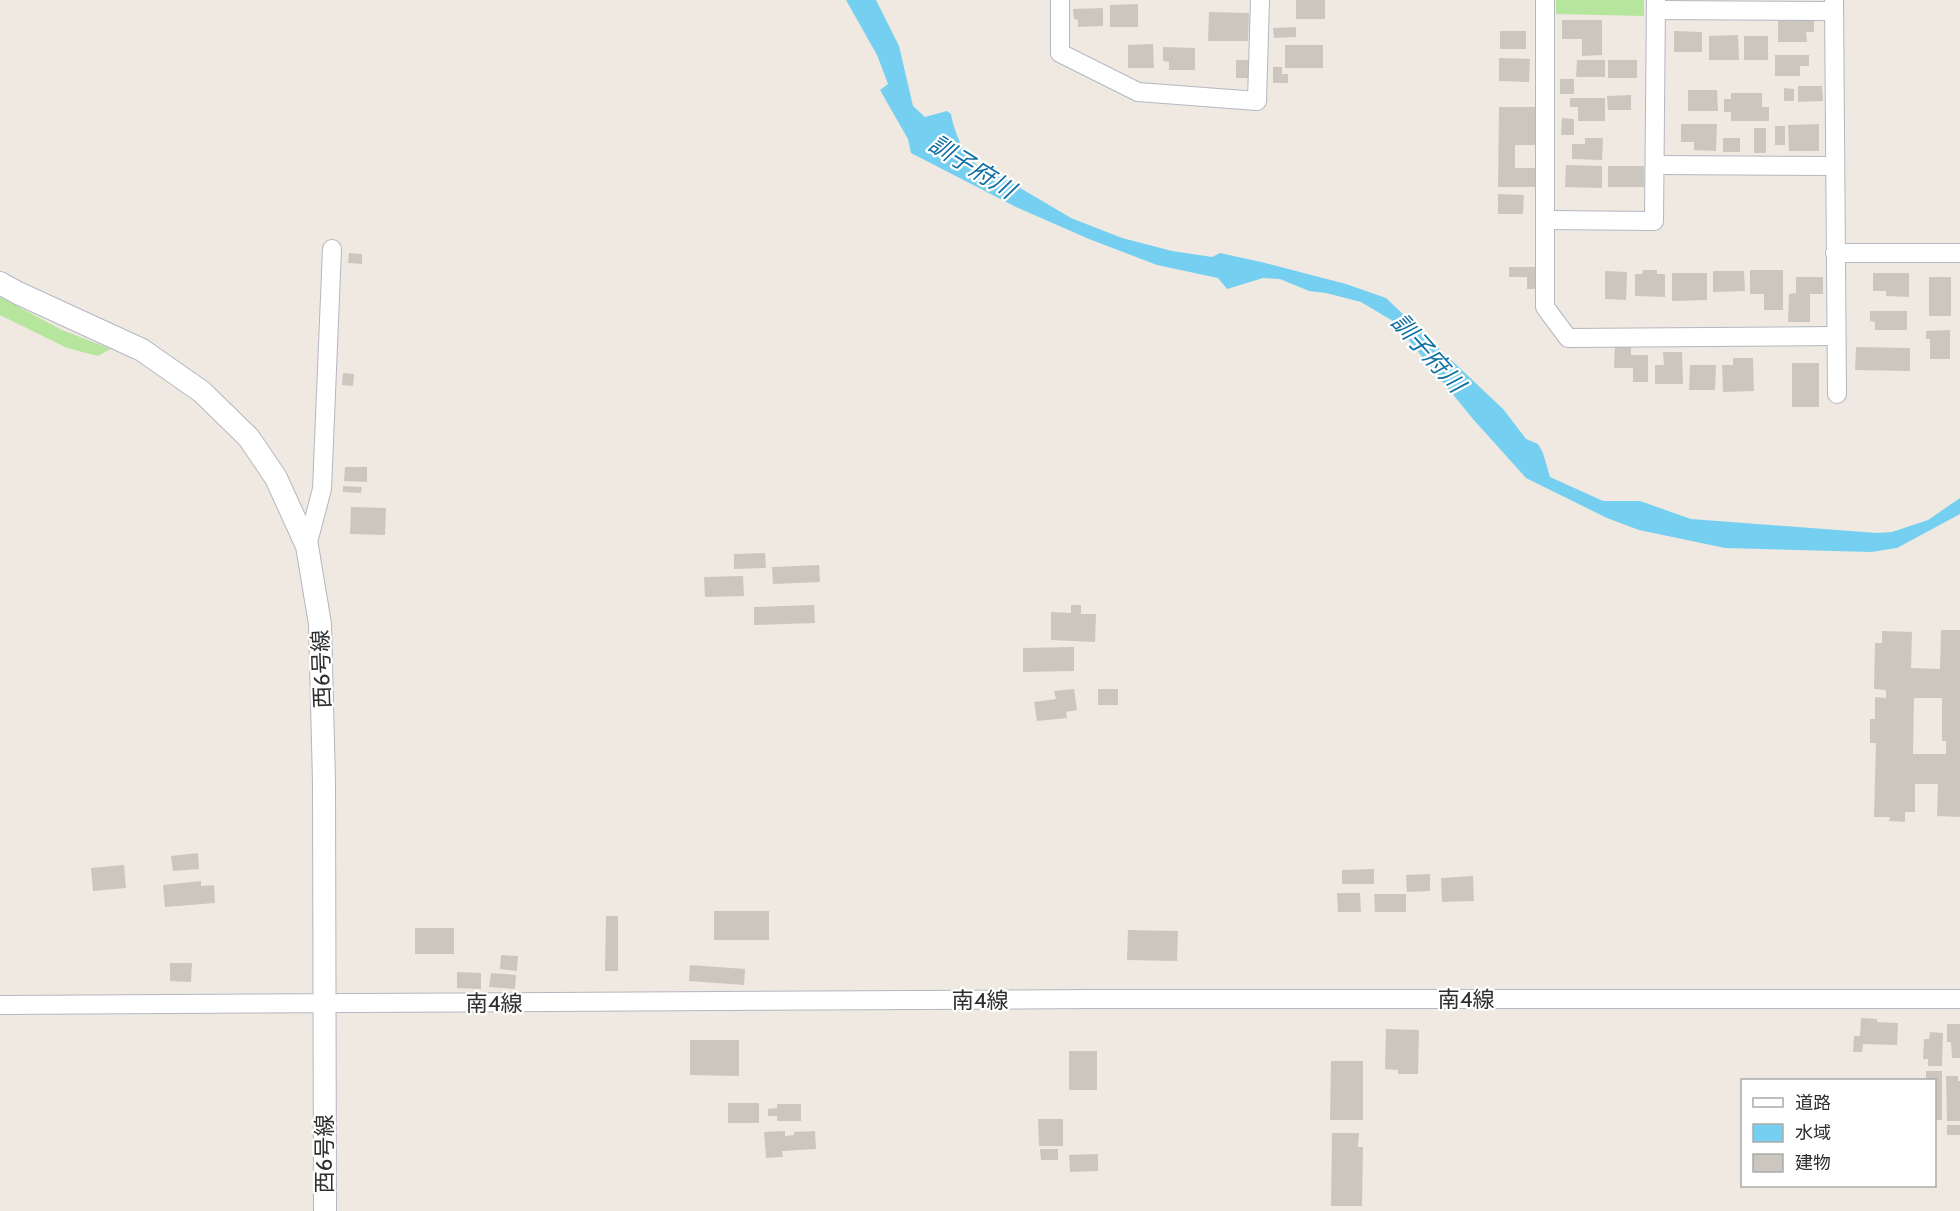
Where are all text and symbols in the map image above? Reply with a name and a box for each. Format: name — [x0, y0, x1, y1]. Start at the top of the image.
water label: 訓子府川 — [924, 129, 1023, 206]
water label: 訓子府川 — [1385, 307, 1473, 400]
street label: 西6号線 — [307, 629, 336, 709]
street label: 南4線 — [1438, 986, 1494, 1013]
street label: 南4線 — [952, 987, 1008, 1014]
street label: 南4線 — [466, 990, 522, 1017]
legend — [1741, 1079, 1936, 1187]
text: 道路 — [1795, 1092, 1831, 1114]
street label: 西6号線 — [311, 1115, 338, 1193]
text: 水域 — [1795, 1122, 1831, 1144]
text: 建物 — [1795, 1152, 1831, 1174]

